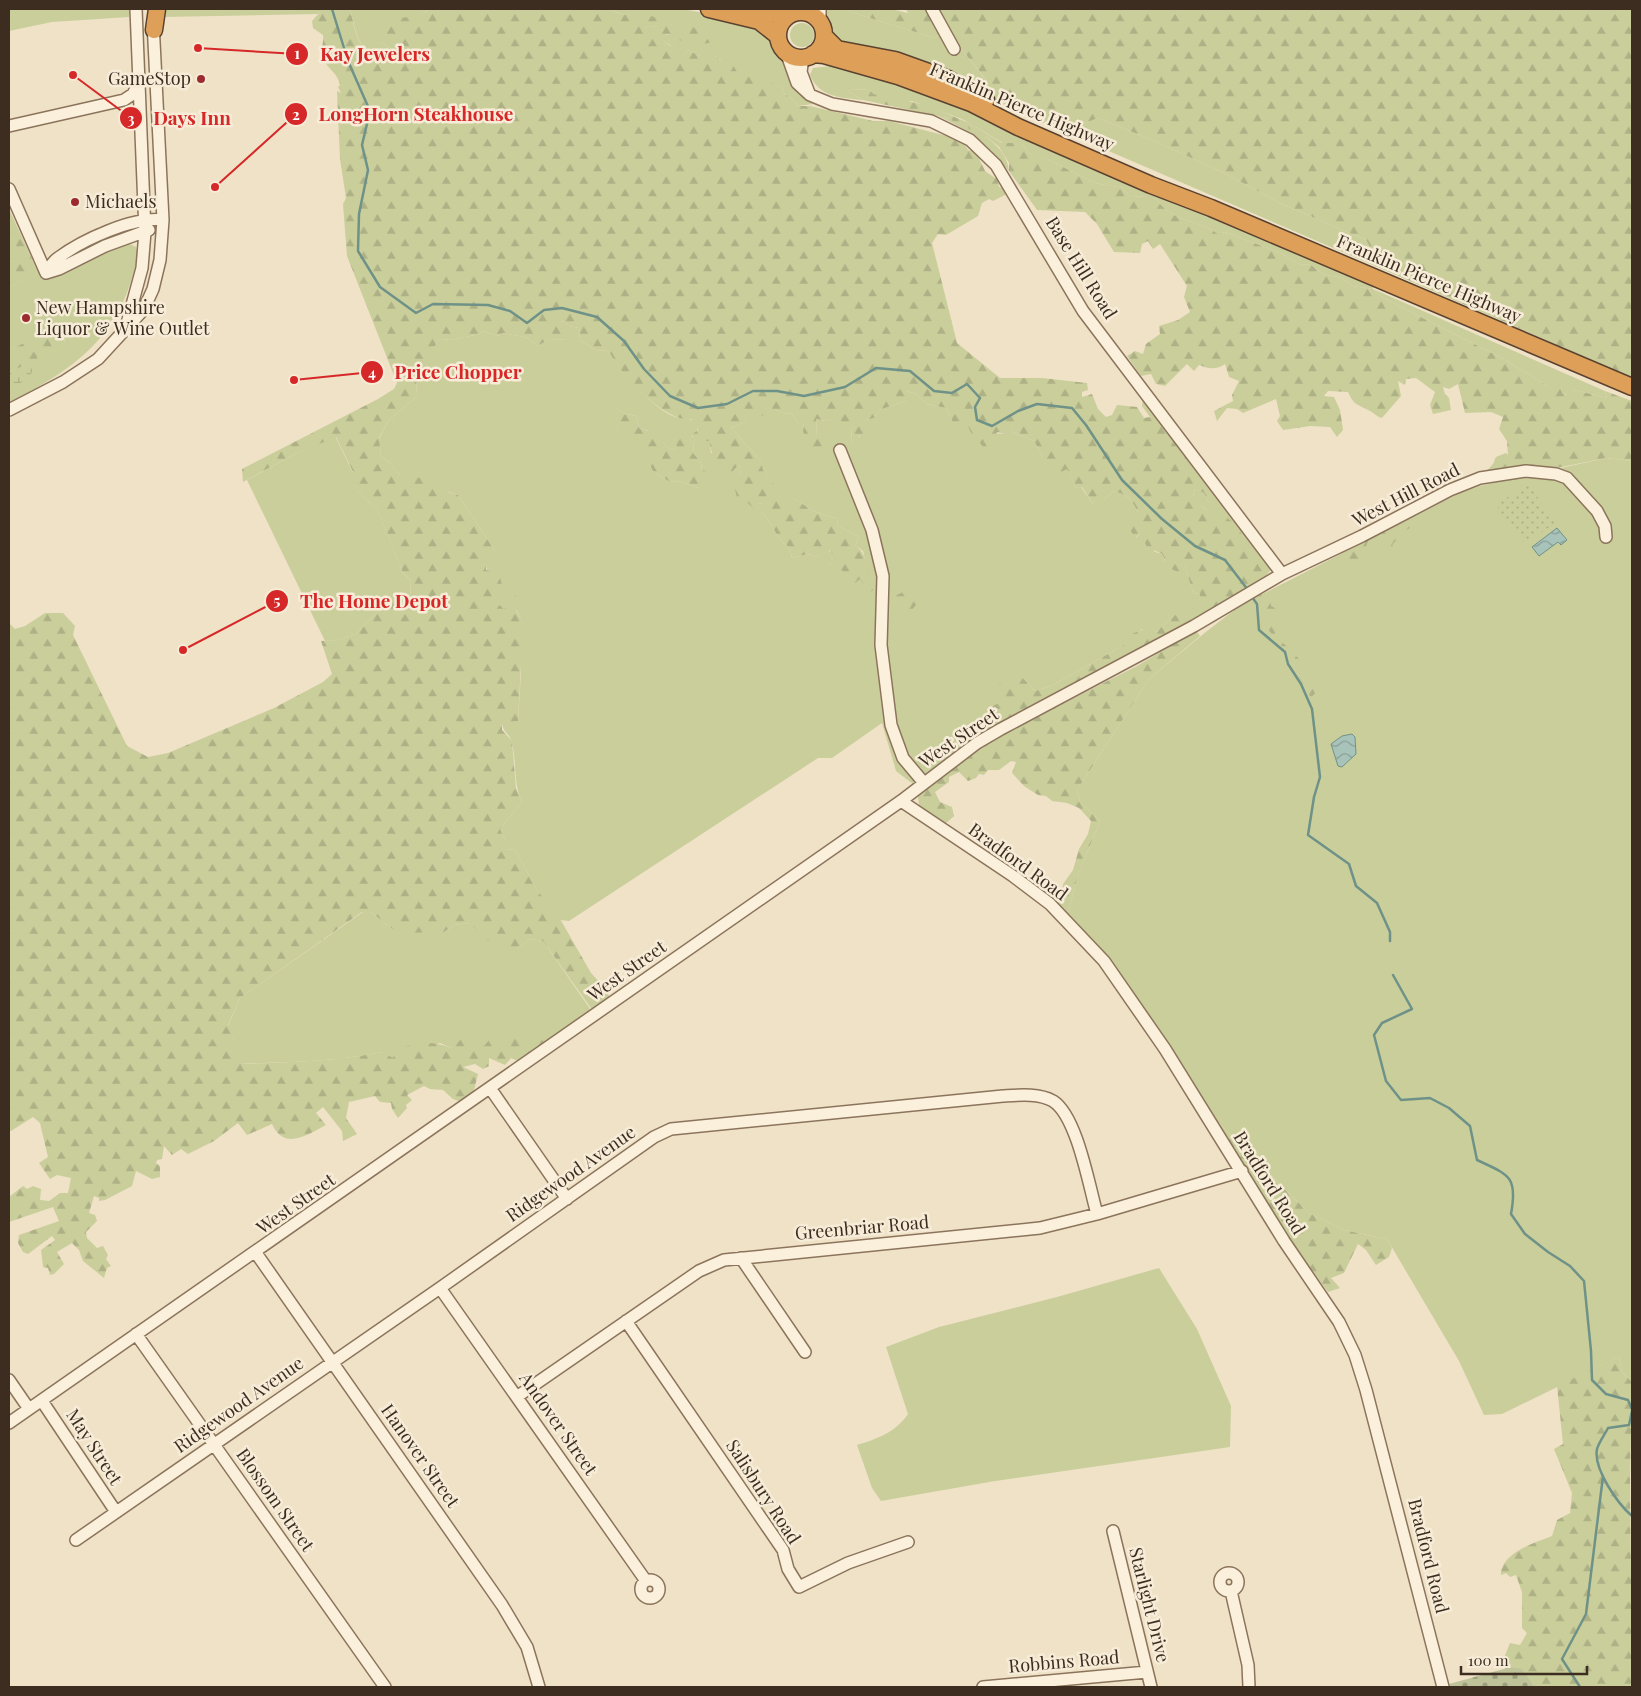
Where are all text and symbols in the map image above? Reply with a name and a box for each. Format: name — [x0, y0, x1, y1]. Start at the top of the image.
callout: Kay Jewelers — [285, 37, 440, 71]
text: Kay Jewelers — [320, 40, 430, 66]
text: 1 — [294, 43, 300, 63]
street label: Franklin Pierce Highway — [926, 56, 1118, 156]
place label: GameStop — [108, 66, 191, 90]
marker: GameStop — [195, 73, 207, 85]
callout: LongHorn Steakhouse — [284, 97, 524, 131]
text: LongHorn Steakhouse — [319, 100, 513, 126]
callout: Days Inn — [119, 101, 241, 135]
text: Days Inn — [153, 104, 231, 130]
text: 2 — [292, 104, 300, 124]
text: 3 — [127, 108, 135, 128]
place label: Michaels — [85, 189, 157, 213]
marker: Michaels — [69, 196, 81, 208]
street label: Base Hill Road — [1041, 212, 1123, 324]
street label: Franklin Pierce Highway — [1333, 228, 1525, 328]
place label: New Hampshire Liquor & Wine Outlet — [36, 295, 210, 340]
marker: New Hampshire Liquor & Wine Outlet — [20, 312, 32, 324]
callout: Price Chopper — [360, 355, 532, 389]
text: Price Chopper — [394, 358, 522, 384]
text: 4 — [368, 362, 376, 382]
street label: West Hill Road — [1347, 457, 1464, 532]
callout: The Home Depot — [265, 584, 458, 618]
text: The Home Depot — [300, 587, 448, 613]
text: 5 — [274, 590, 281, 610]
street label: West Street — [913, 701, 1003, 773]
street label: Bradford Road — [964, 817, 1074, 906]
street label: West Street — [581, 934, 671, 1007]
street label: Ridgewood Avenue — [501, 1119, 640, 1227]
street label: Bradford Road — [1229, 1126, 1311, 1239]
street label: West Street — [250, 1167, 340, 1240]
street label: Greenbriar Road — [794, 1209, 931, 1245]
street label: Ridgewood Avenue — [169, 1350, 308, 1458]
street label: Andover Street — [514, 1366, 604, 1480]
street label: Hanover Street — [376, 1399, 466, 1512]
street label: May Street — [61, 1404, 129, 1490]
street label: Salisbury Road — [721, 1435, 807, 1549]
street label: Blossom Street — [231, 1443, 321, 1556]
street label: Bradford Road — [1403, 1496, 1455, 1616]
street label: Starlight Drive — [1124, 1545, 1176, 1665]
street label: Robbins Road — [1007, 1644, 1121, 1678]
scale bar — [1461, 1644, 1587, 1676]
text: 100 m — [1468, 1650, 1509, 1670]

